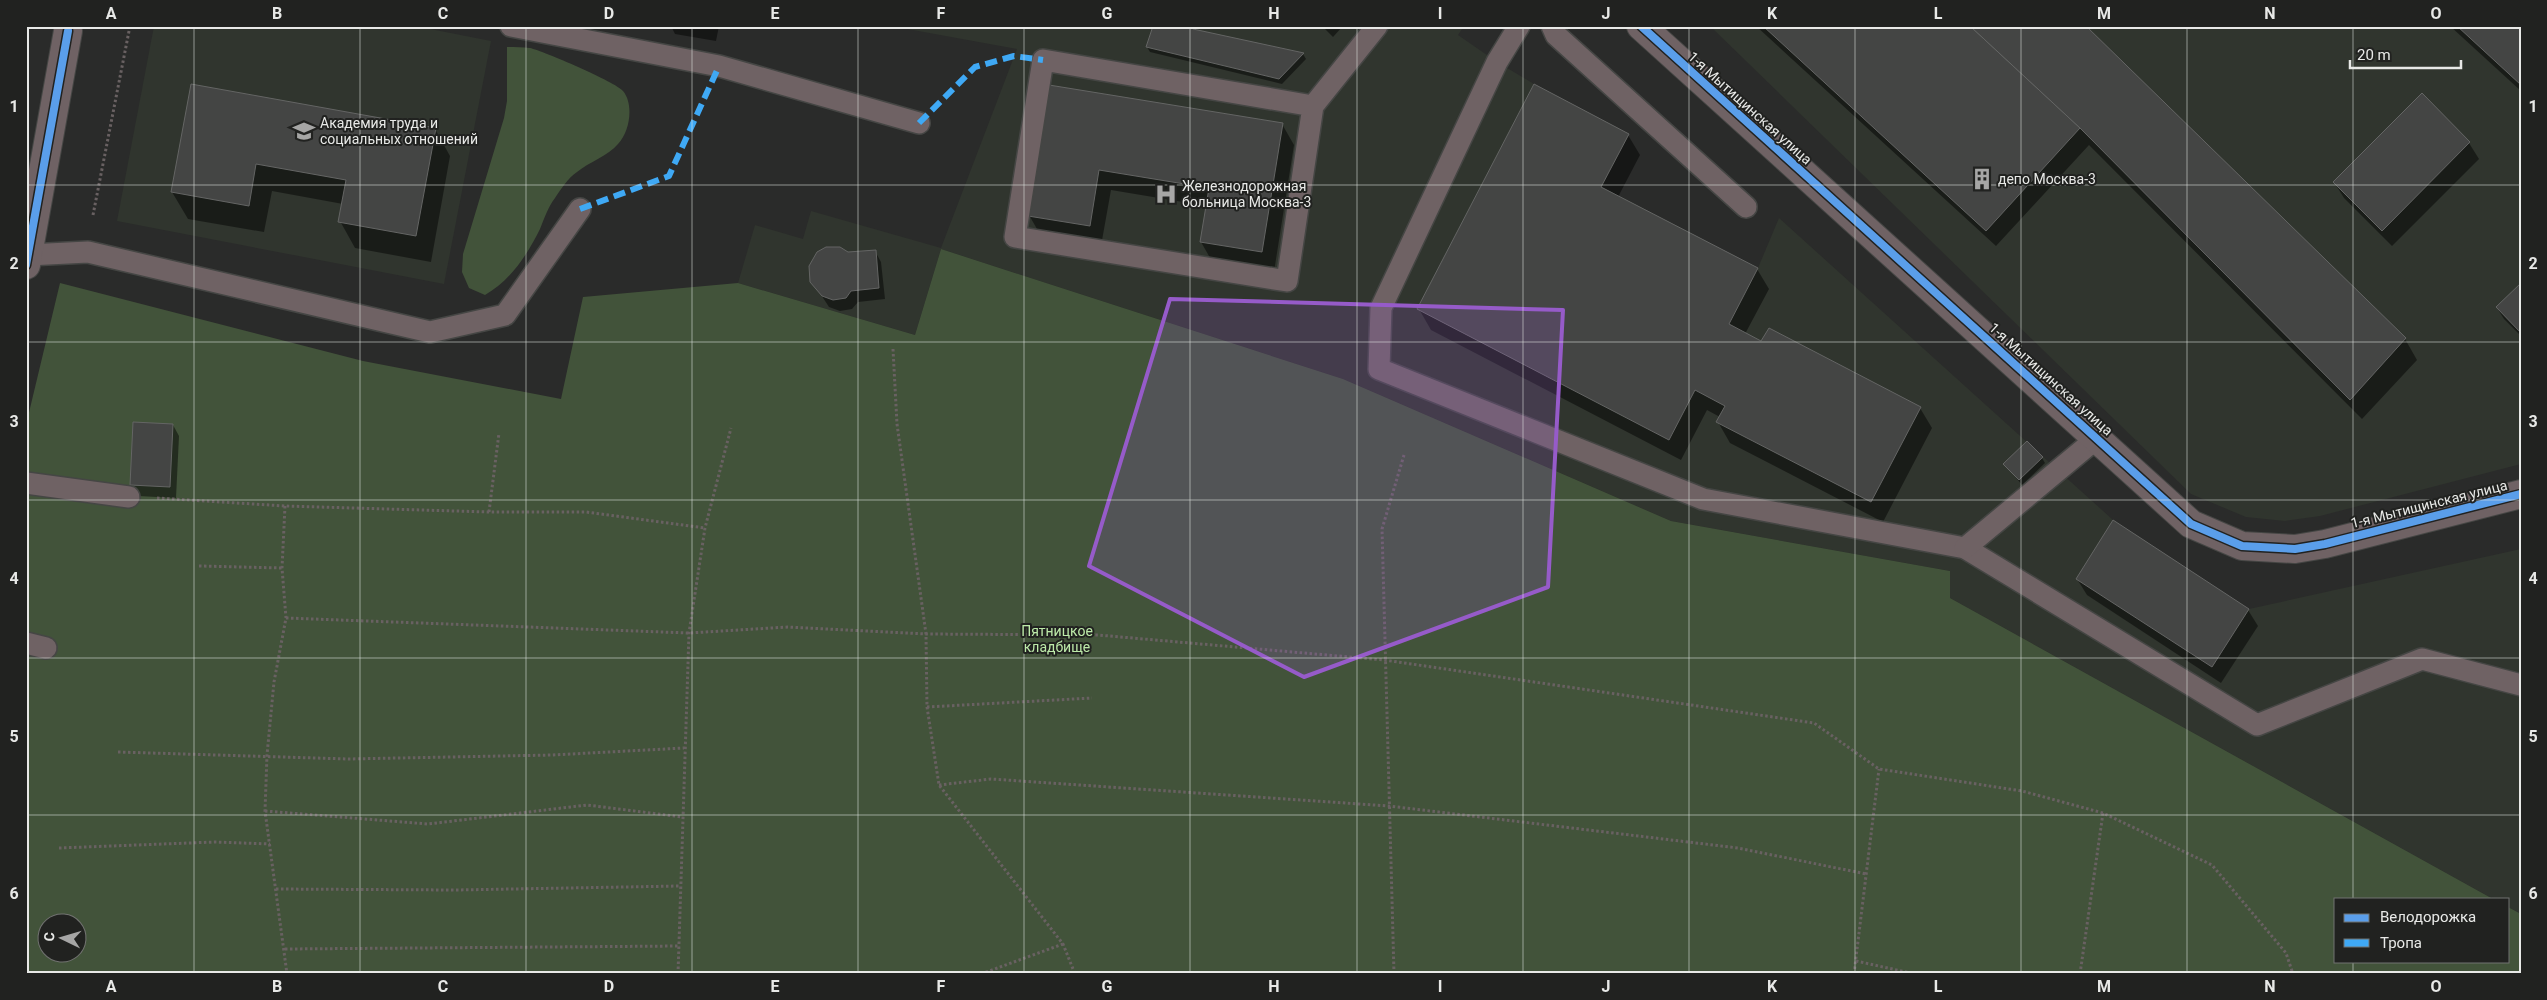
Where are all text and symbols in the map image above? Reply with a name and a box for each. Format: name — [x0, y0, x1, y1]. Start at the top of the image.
text: A — [106, 4, 117, 23]
text: B — [272, 4, 282, 23]
text: C — [438, 4, 448, 23]
text: D — [604, 4, 614, 23]
text: E — [771, 4, 780, 23]
text: F — [937, 4, 946, 23]
text: G — [1102, 4, 1113, 23]
text: H — [1268, 4, 1280, 23]
text: I — [1438, 4, 1442, 23]
text: J — [1602, 4, 1610, 23]
text: K — [1767, 4, 1778, 23]
text: L — [1934, 4, 1943, 23]
text: M — [2097, 4, 2111, 23]
text: N — [2264, 4, 2276, 23]
text: O — [2430, 4, 2442, 23]
scale bar — [2350, 38, 2461, 70]
text: 20 m — [2357, 46, 2391, 64]
street label: 1-я Мытищинская улица — [1685, 48, 1815, 168]
text: 1 — [9, 97, 19, 116]
text: 1 — [2528, 97, 2538, 116]
place label: Академия труда и социальных отношений — [320, 115, 478, 147]
school or university icon: Академия труда и социальных отношений — [291, 118, 317, 144]
building icon: депо Москва-3 — [1969, 166, 1995, 192]
place label: депо Москва-3 — [1998, 171, 2096, 187]
place label: Железнодорожная больница Москва-3 — [1182, 178, 1311, 210]
hospital icon: Железнодорожная больница Москва-3 — [1153, 181, 1179, 207]
text: 2 — [9, 254, 19, 273]
text: 2 — [2528, 254, 2538, 273]
street label: 1-я Мытищинская улица — [1986, 319, 2116, 439]
text: 3 — [9, 412, 19, 431]
text: 3 — [2528, 412, 2538, 431]
street label: 1-я Мытищинская улица — [2349, 477, 2509, 531]
text: 4 — [9, 569, 19, 588]
text: 4 — [2528, 569, 2538, 588]
park label: Пятницкое кладбище — [1021, 623, 1093, 655]
text: 5 — [9, 727, 19, 746]
text: 5 — [2528, 727, 2538, 746]
text: 6 — [9, 884, 19, 903]
text: 6 — [2528, 884, 2538, 903]
legend — [2334, 898, 2510, 962]
text: Велодорожка — [2380, 908, 2476, 926]
north arrow — [38, 912, 88, 962]
text: С — [41, 932, 57, 942]
text: Тропа — [2380, 934, 2422, 952]
text: A — [106, 977, 117, 996]
text: B — [272, 977, 282, 996]
text: C — [438, 977, 448, 996]
text: D — [604, 977, 614, 996]
text: E — [771, 977, 780, 996]
text: F — [937, 977, 946, 996]
text: G — [1102, 977, 1113, 996]
text: H — [1268, 977, 1280, 996]
text: I — [1438, 977, 1442, 996]
text: J — [1602, 977, 1610, 996]
text: K — [1767, 977, 1778, 996]
text: L — [1934, 977, 1943, 996]
text: M — [2097, 977, 2111, 996]
text: N — [2264, 977, 2276, 996]
text: O — [2430, 977, 2442, 996]

